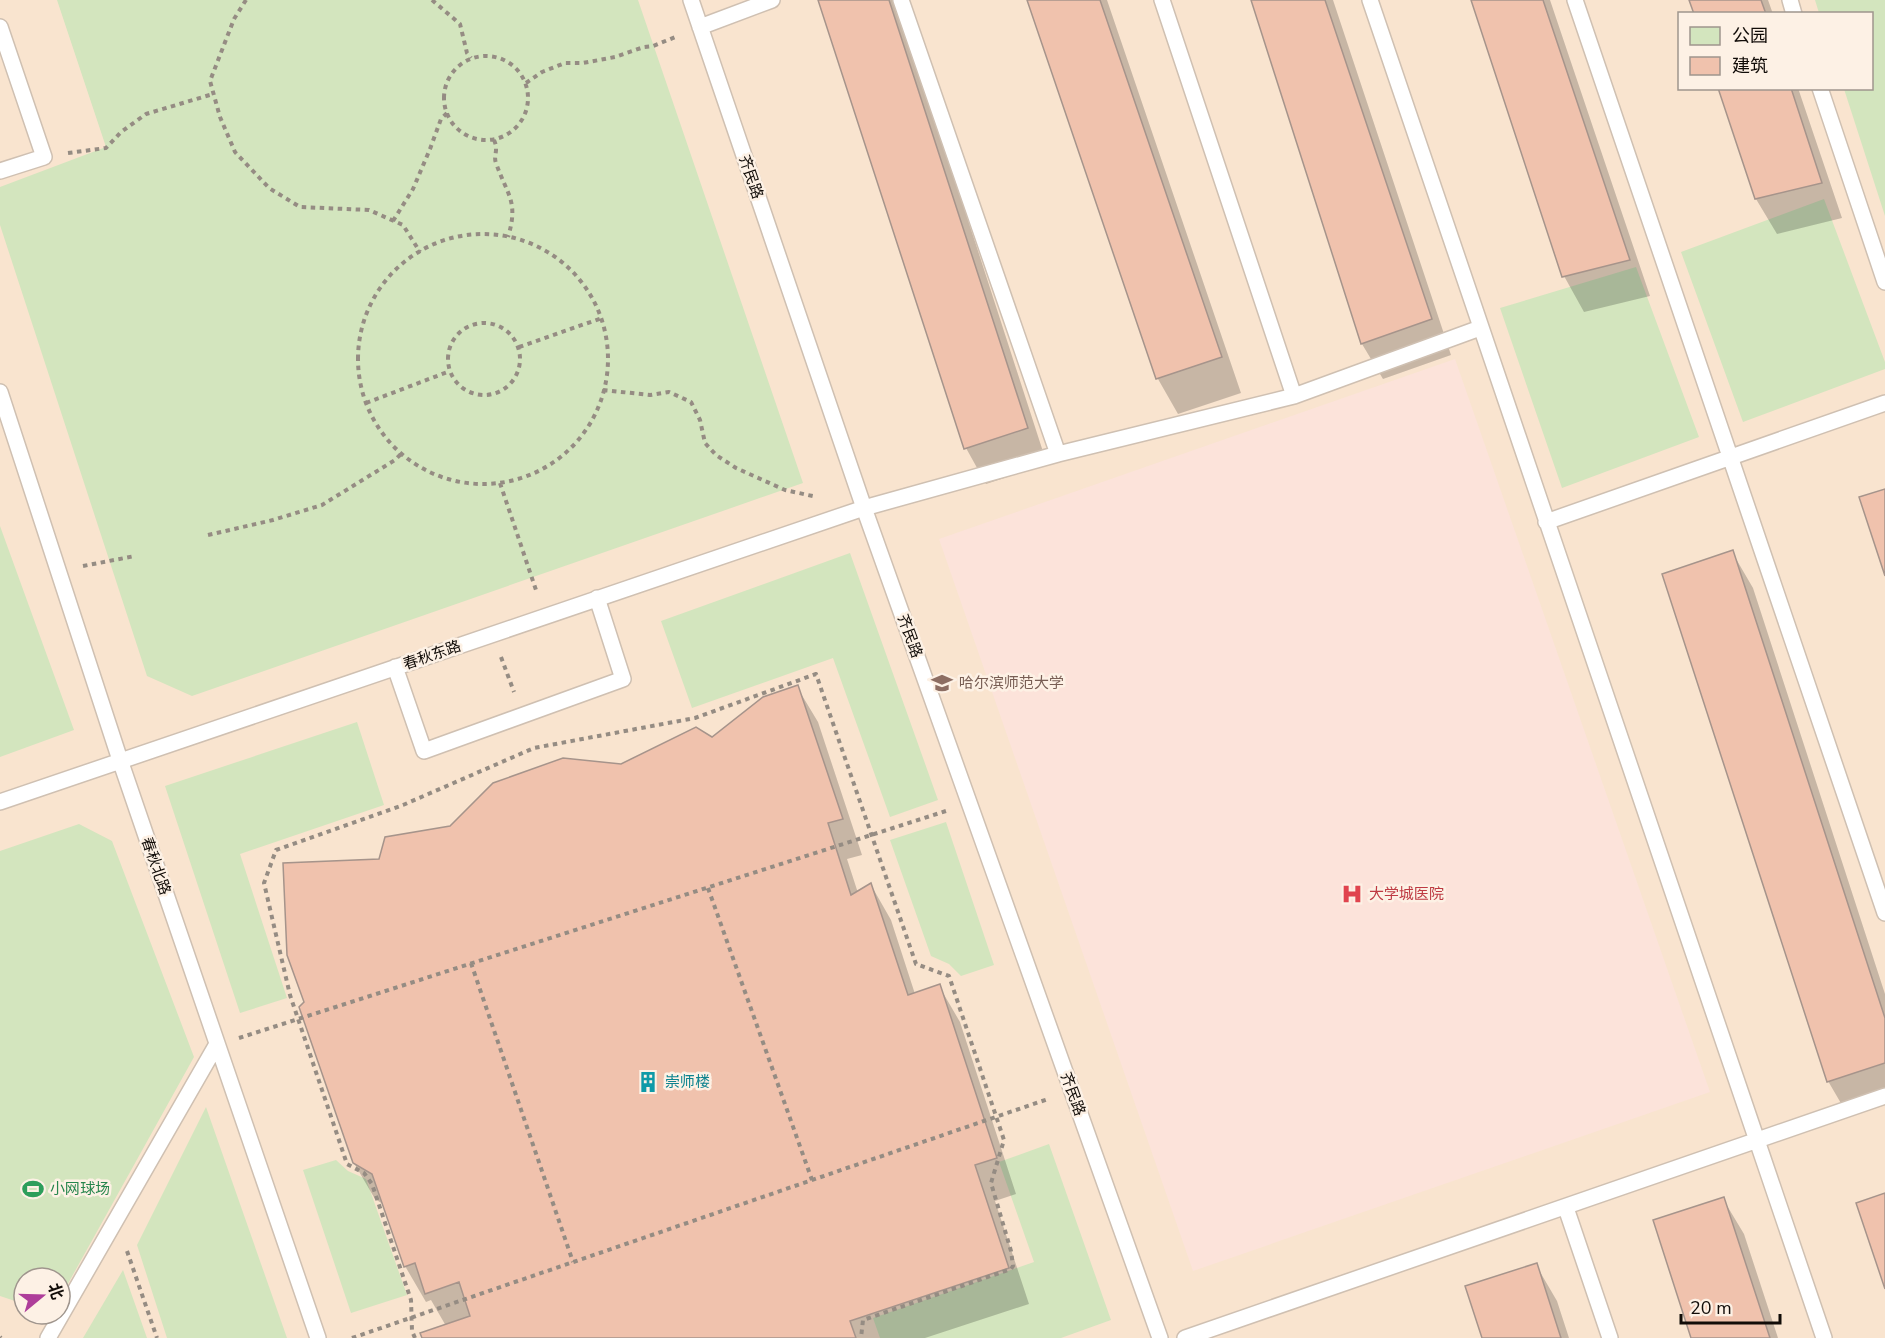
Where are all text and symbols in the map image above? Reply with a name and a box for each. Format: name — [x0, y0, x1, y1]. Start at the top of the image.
legend — [1678, 12, 1873, 90]
text: 公园 — [1732, 24, 1768, 48]
text: 建筑 — [1732, 54, 1768, 78]
street label: 齐民路 — [734, 152, 768, 202]
street label: 齐民路 — [893, 611, 927, 661]
street label: 春秋东路 — [400, 636, 464, 674]
school or university icon: 哈尔滨师范大学 — [930, 671, 954, 695]
place label: 哈尔滨师范大学 — [959, 673, 1064, 693]
street label: 春秋北路 — [137, 834, 175, 898]
hospital icon: 大学城医院 — [1340, 882, 1364, 906]
place label: 大学城医院 — [1369, 884, 1444, 904]
street label: 齐民路 — [1056, 1069, 1090, 1119]
building icon: 崇师楼 — [636, 1070, 660, 1094]
place label: 崇师楼 — [665, 1072, 710, 1092]
sports icon: 小网球场 — [21, 1177, 45, 1201]
place label: 小网球场 — [50, 1179, 110, 1199]
north arrow — [12, 1266, 72, 1326]
text: 北 — [42, 1280, 68, 1303]
scale bar — [1681, 1287, 1780, 1325]
text: 20 m — [1690, 1296, 1732, 1320]

